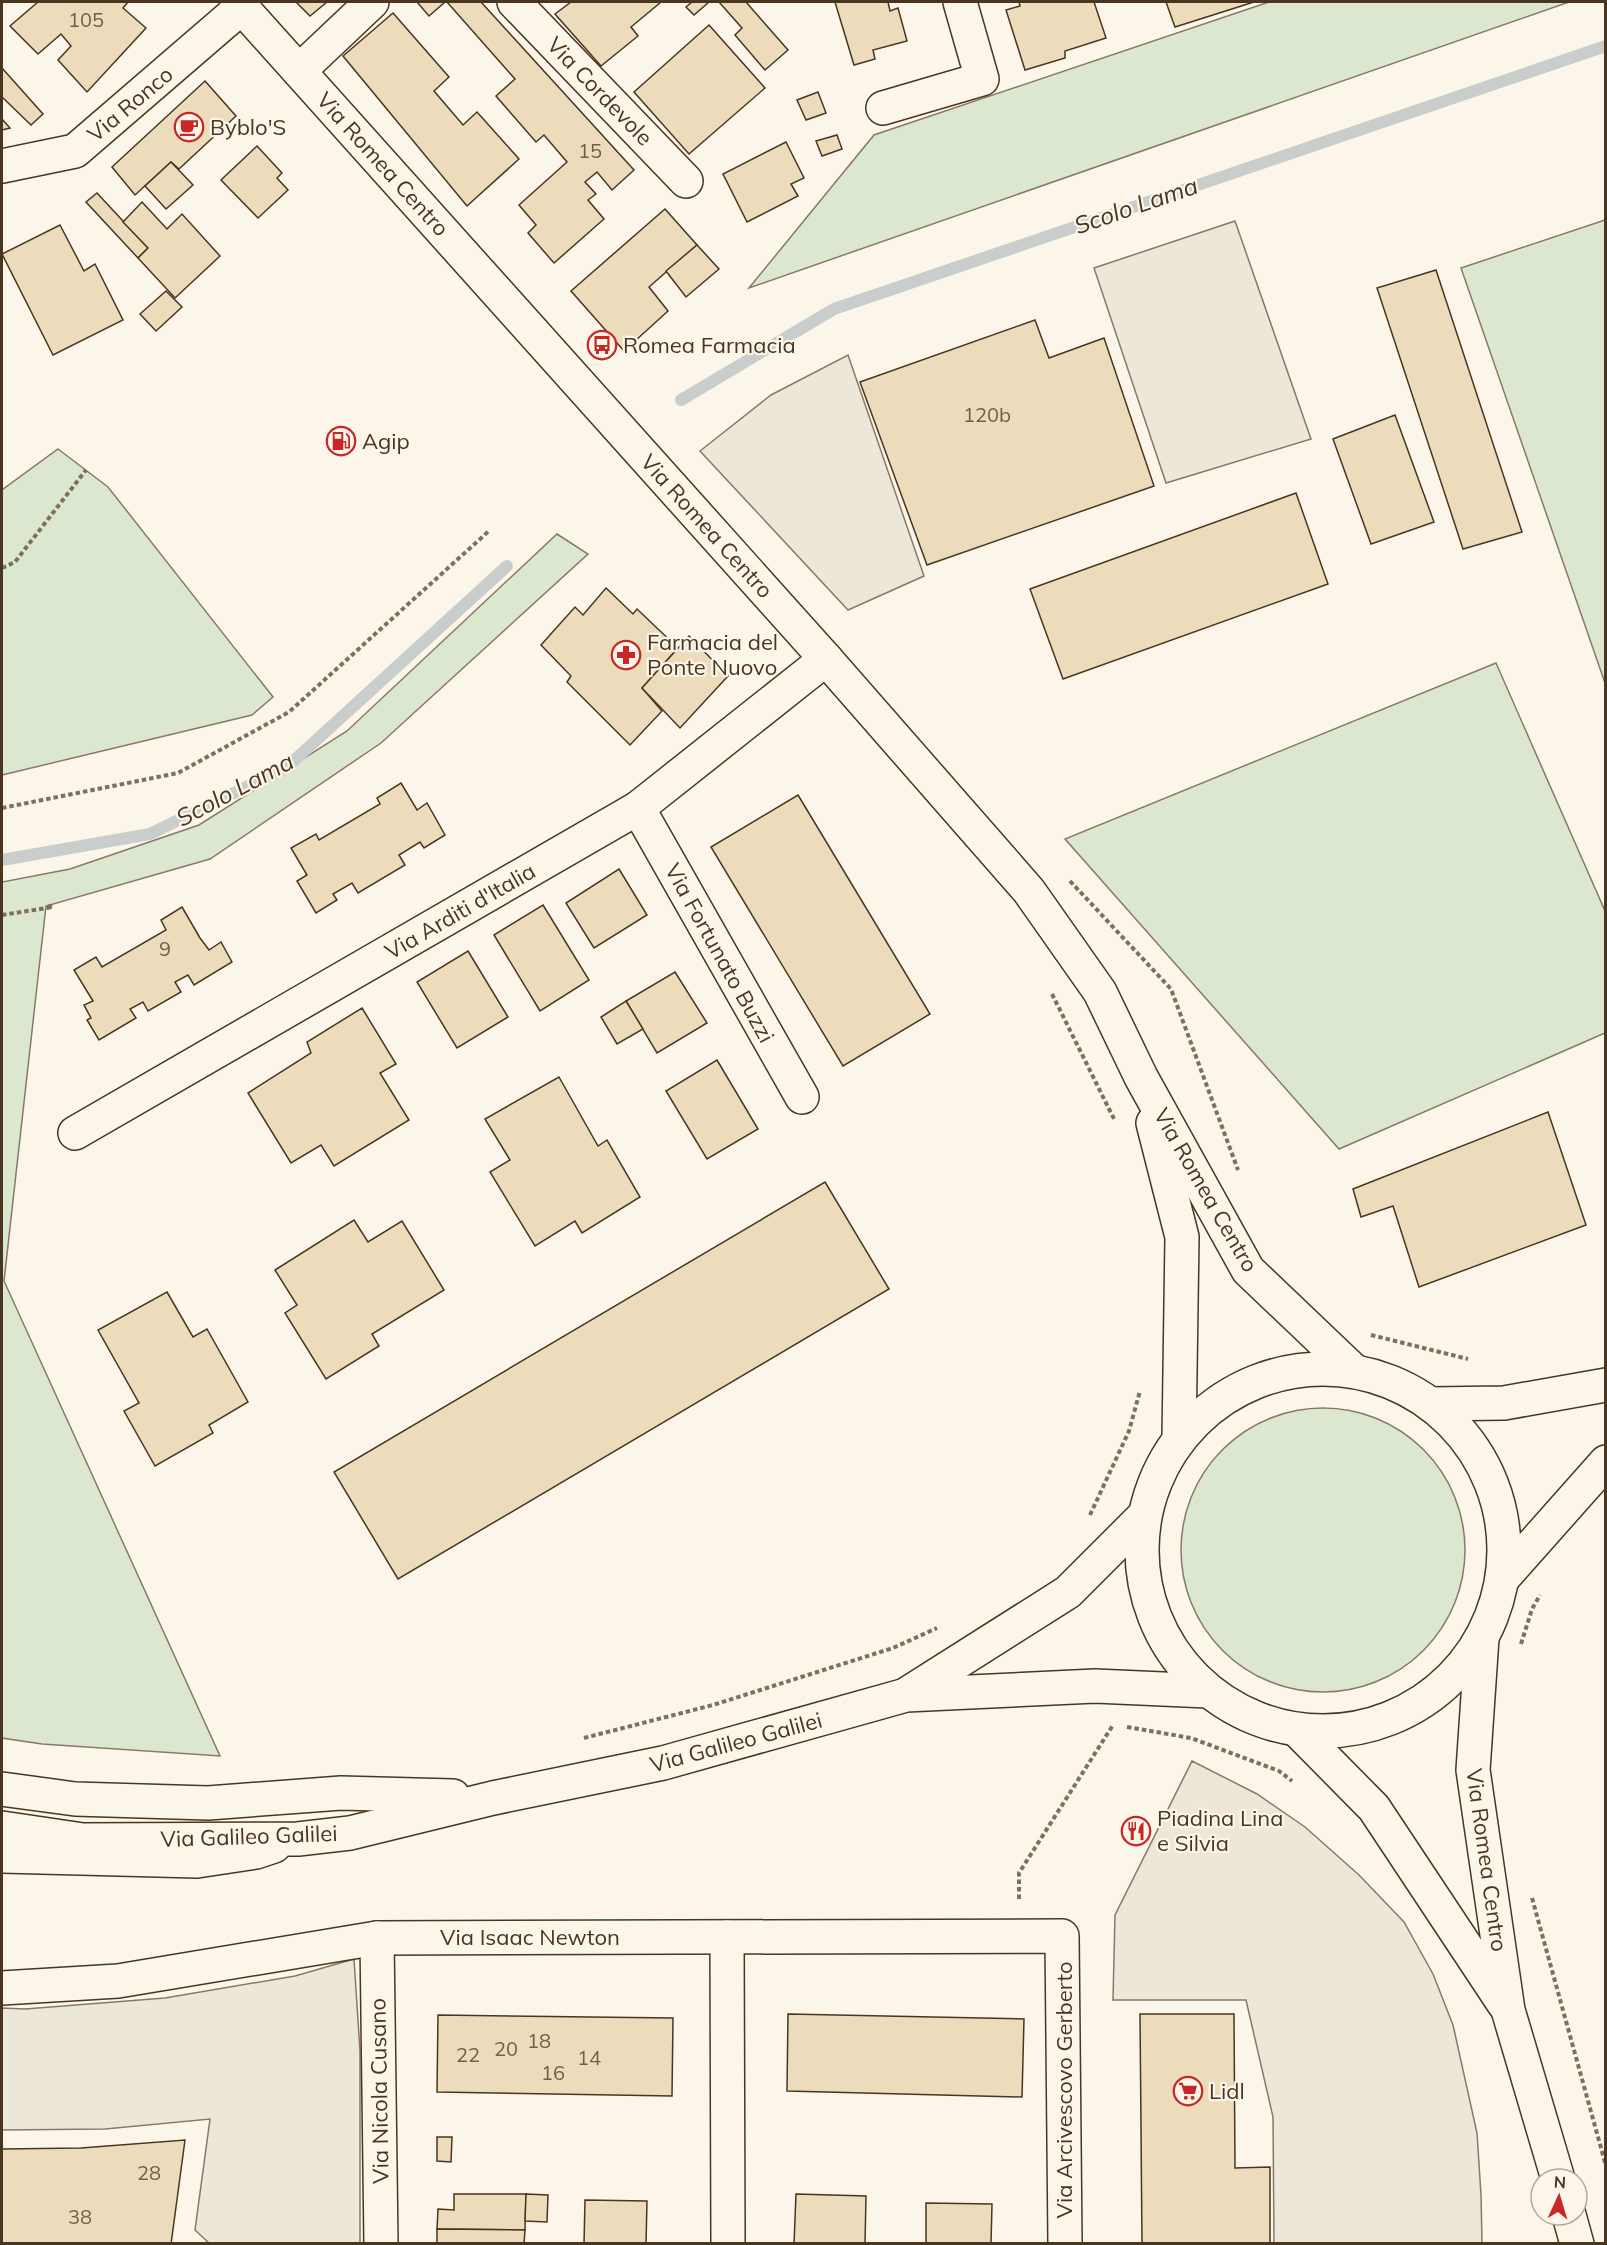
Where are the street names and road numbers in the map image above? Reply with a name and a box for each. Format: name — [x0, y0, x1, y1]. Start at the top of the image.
street label: Via Cordevole — [541, 31, 659, 151]
street label: Via Ronco — [81, 60, 179, 148]
street label: Via Romea Centro — [311, 86, 455, 242]
street label: Via Romea Centro — [635, 448, 779, 604]
street label: Via Arditi d'Italia — [380, 857, 540, 965]
street label: Via Fortunato Buzzi — [659, 858, 781, 1048]
street label: Via Romea Centro — [1148, 1103, 1264, 1277]
street label: Via Galileo Galilei — [647, 1706, 825, 1778]
street label: Via Romea Centro — [1460, 1767, 1514, 1953]
street label: Via Galileo Galilei — [160, 1819, 338, 1853]
street label: Via Isaac Newton — [440, 1923, 620, 1951]
street label: Via Arcivescovo Gerberto — [1050, 1962, 1078, 2218]
street label: Via Nicola Cusano — [363, 1998, 395, 2184]

